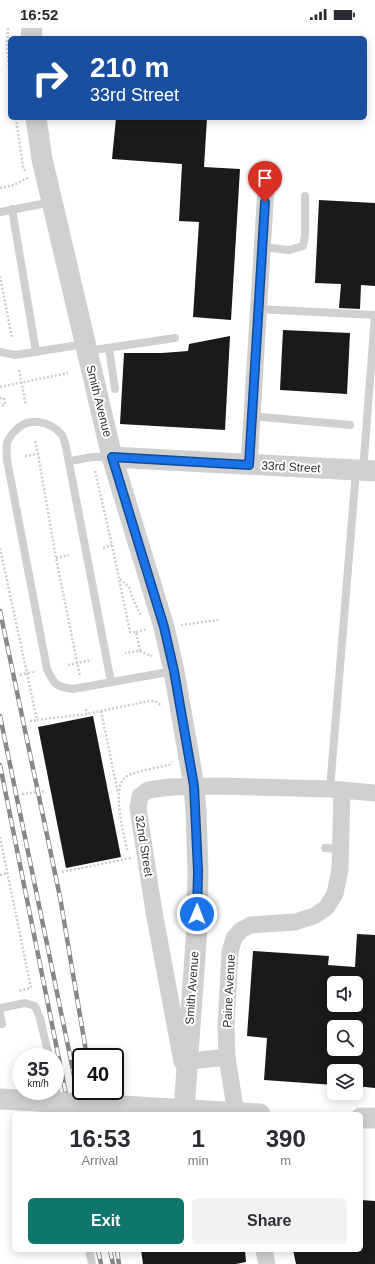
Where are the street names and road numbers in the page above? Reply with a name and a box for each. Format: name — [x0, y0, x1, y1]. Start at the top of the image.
street label: Smith Avenue — [83, 363, 115, 439]
street label: 33rd Street — [261, 458, 322, 476]
street label: 32nd Street — [132, 814, 156, 878]
street label: Smith Avenue — [182, 950, 202, 1025]
street label: Paine Avenue — [220, 953, 238, 1028]

